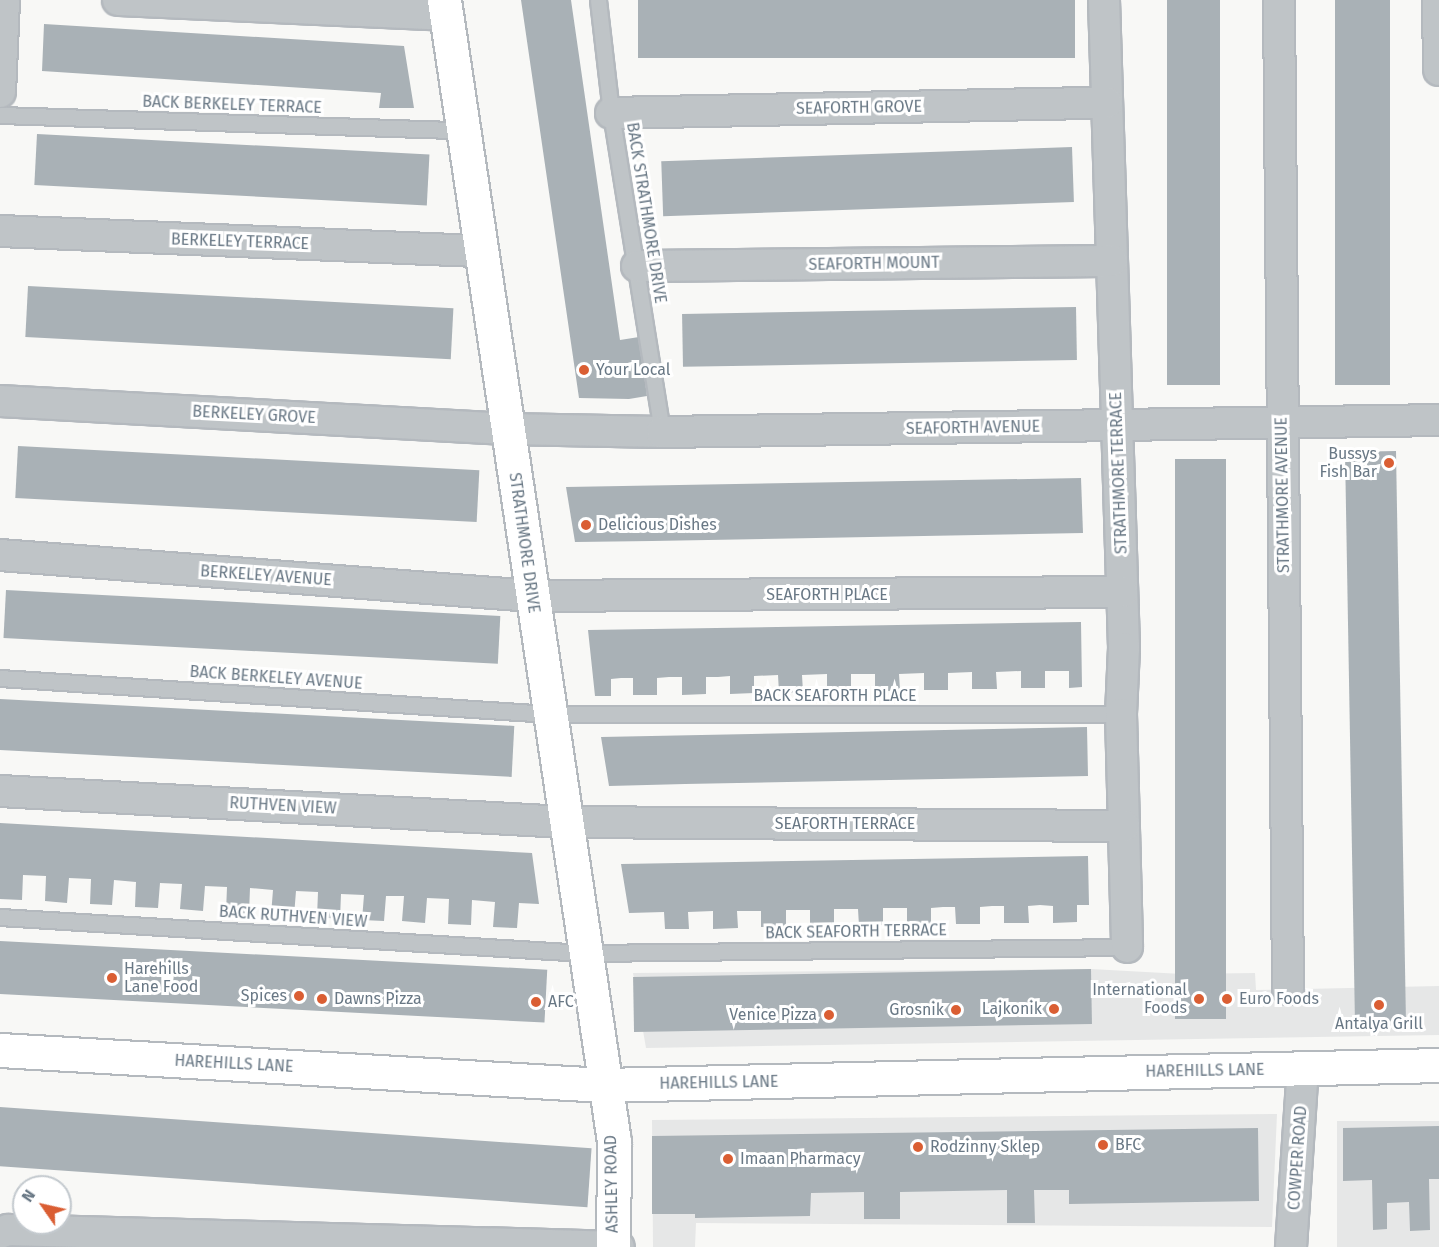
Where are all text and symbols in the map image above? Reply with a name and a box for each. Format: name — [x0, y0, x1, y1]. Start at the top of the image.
street label: BACK BERKELEY TERRACE — [142, 92, 322, 118]
street label: SEAFORTH GROVE — [796, 97, 922, 119]
street label: BACK STRATHMORE DRIVE — [622, 121, 670, 305]
street label: BERKELEY TERRACE — [171, 230, 309, 254]
street label: SEAFORTH MOUNT — [808, 253, 940, 275]
place label: Your Local — [596, 360, 671, 380]
marker: Your Local — [577, 363, 591, 377]
street label: STRATHMORE TERRACE — [1107, 392, 1131, 554]
street label: BERKELEY GROVE — [192, 402, 316, 428]
street label: SEAFORTH AVENUE — [906, 417, 1040, 439]
street label: STRATHMORE AVENUE — [1272, 417, 1294, 573]
place label: Bussys Fish Bar — [1319, 444, 1377, 482]
marker: Bussys Fish Bar — [1382, 456, 1396, 470]
street label: STRATHMORE DRIVE — [505, 471, 543, 615]
place label: Delicious Dishes — [598, 515, 717, 535]
marker: Delicious Dishes — [579, 518, 593, 532]
street label: BERKELEY AVENUE — [200, 562, 332, 590]
street label: SEAFORTH PLACE — [766, 585, 888, 605]
street label: BACK BERKELEY AVENUE — [189, 662, 363, 694]
street label: BACK SEAFORTH PLACE — [754, 686, 916, 706]
street label: RUTHVEN VIEW — [229, 794, 337, 818]
street label: SEAFORTH TERRACE — [775, 814, 915, 834]
street label: BACK RUTHVEN VIEW — [218, 902, 368, 932]
street label: BACK SEAFORTH TERRACE — [765, 921, 947, 943]
place label: Harehills Lane Food — [124, 959, 198, 997]
marker: Harehills Lane Food — [105, 971, 119, 985]
place label: International Foods — [1092, 980, 1187, 1018]
place label: Spices — [241, 986, 287, 1006]
marker: Spices — [292, 989, 306, 1003]
place label: Dawns Pizza — [334, 989, 422, 1009]
place label: Euro Foods — [1239, 989, 1319, 1009]
marker: Dawns Pizza — [315, 992, 329, 1006]
place label: AFC — [548, 992, 574, 1012]
marker: International Foods — [1192, 992, 1206, 1006]
marker: Euro Foods — [1220, 992, 1234, 1006]
marker: AFC — [529, 995, 543, 1009]
marker: Antalya Grill — [1372, 998, 1386, 1012]
place label: Lajkonik — [982, 999, 1042, 1019]
place label: Grosnik — [889, 1000, 944, 1020]
marker: Lajkonik — [1047, 1002, 1061, 1016]
marker: Grosnik — [949, 1003, 963, 1017]
place label: Venice Pizza — [729, 1005, 817, 1025]
marker: Venice Pizza — [822, 1008, 836, 1022]
place label: Antalya Grill — [1335, 1014, 1423, 1034]
street label: HAREHILLS LANE — [174, 1051, 294, 1077]
street label: HAREHILLS LANE — [1145, 1060, 1265, 1082]
street label: HAREHILLS LANE — [659, 1072, 779, 1094]
street label: COWPER ROAD — [1285, 1105, 1311, 1211]
street label: ASHLEY ROAD — [602, 1135, 622, 1233]
place label: BFC — [1115, 1135, 1141, 1155]
place label: Rodzinny Sklep — [930, 1137, 1040, 1157]
marker: BFC — [1096, 1138, 1110, 1152]
marker: Rodzinny Sklep — [911, 1140, 925, 1154]
place label: Imaan Pharmacy — [740, 1149, 861, 1169]
marker: Imaan Pharmacy — [721, 1152, 735, 1166]
north arrow — [12, 1175, 72, 1235]
text: N — [17, 1186, 39, 1205]

